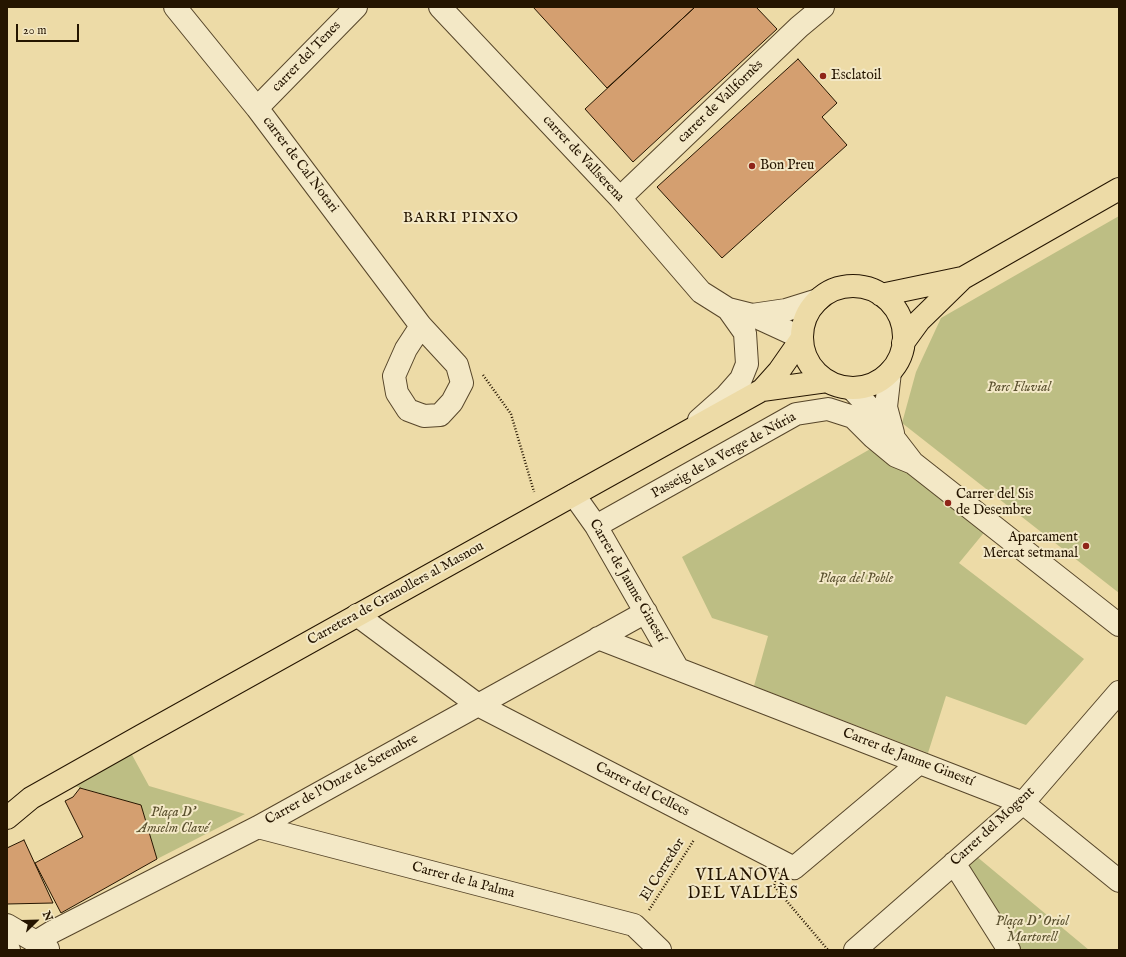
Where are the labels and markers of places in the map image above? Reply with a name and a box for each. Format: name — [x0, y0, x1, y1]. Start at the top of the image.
place label: Esclatoil — [831, 68, 881, 84]
marker: Esclatoil — [818, 71, 828, 81]
place label: Bon Preu — [760, 158, 814, 174]
marker: Bon Preu — [747, 161, 757, 171]
place label: Carrer del Sis de Desembre — [956, 487, 1034, 520]
marker: Carrer del Sis de Desembre — [943, 498, 953, 508]
place label: Aparcament Mercat setmanal — [983, 530, 1078, 562]
marker: Aparcament Mercat setmanal — [1081, 541, 1091, 551]

